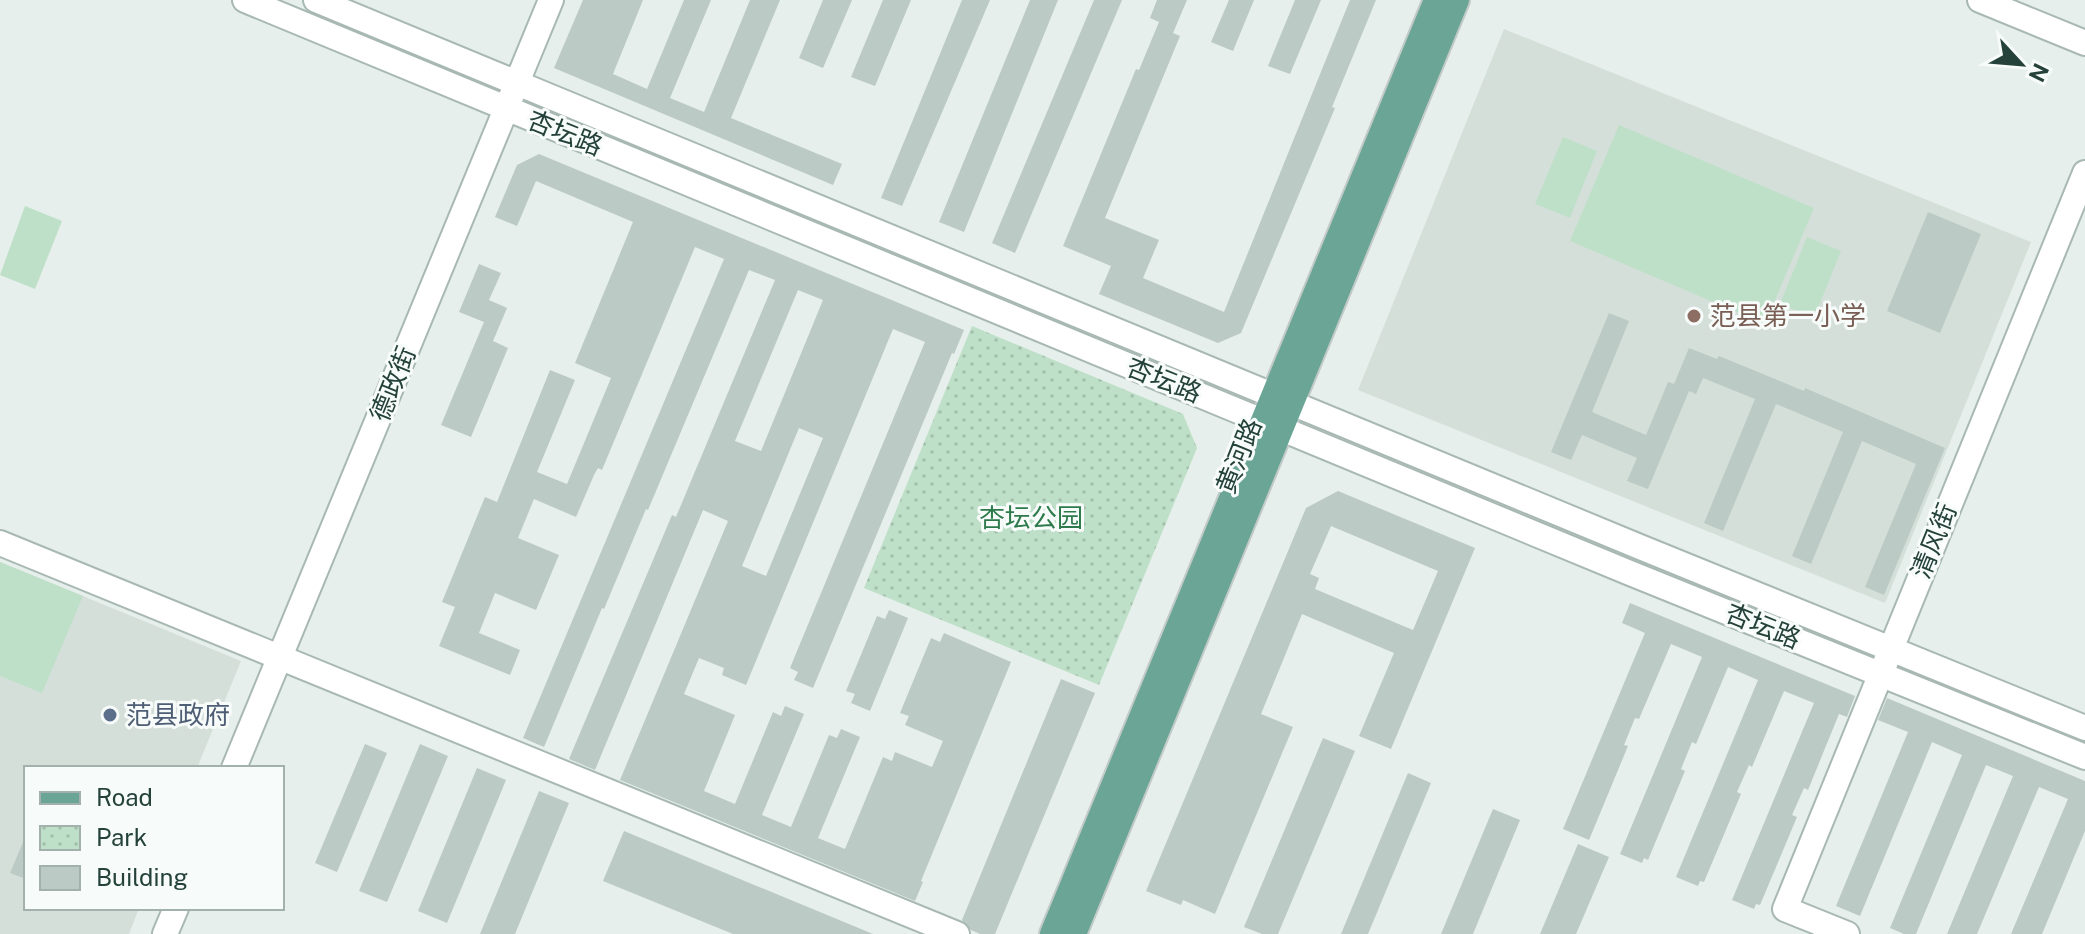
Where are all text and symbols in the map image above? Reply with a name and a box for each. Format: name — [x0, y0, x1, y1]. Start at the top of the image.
north arrow — [1981, 24, 2061, 104]
text: N — [2024, 59, 2054, 86]
street label: 杏坛路 — [523, 104, 607, 162]
place label: 范县第一小学 — [1710, 300, 1866, 331]
marker: 范县第一小学 — [1685, 307, 1703, 325]
street label: 德政街 — [364, 342, 422, 426]
street label: 杏坛路 — [1122, 351, 1206, 409]
street label: 黄河路 — [1210, 414, 1268, 498]
street label: 清风街 — [1905, 499, 1963, 583]
park label: 杏坛公园 — [979, 502, 1083, 533]
street label: 杏坛路 — [1721, 597, 1805, 655]
place label: 范县政府 — [126, 699, 230, 730]
marker: 范县政府 — [101, 706, 119, 724]
legend — [24, 766, 284, 910]
text: Road — [96, 783, 153, 811]
text: Park — [96, 823, 147, 851]
text: Building — [96, 863, 188, 891]

